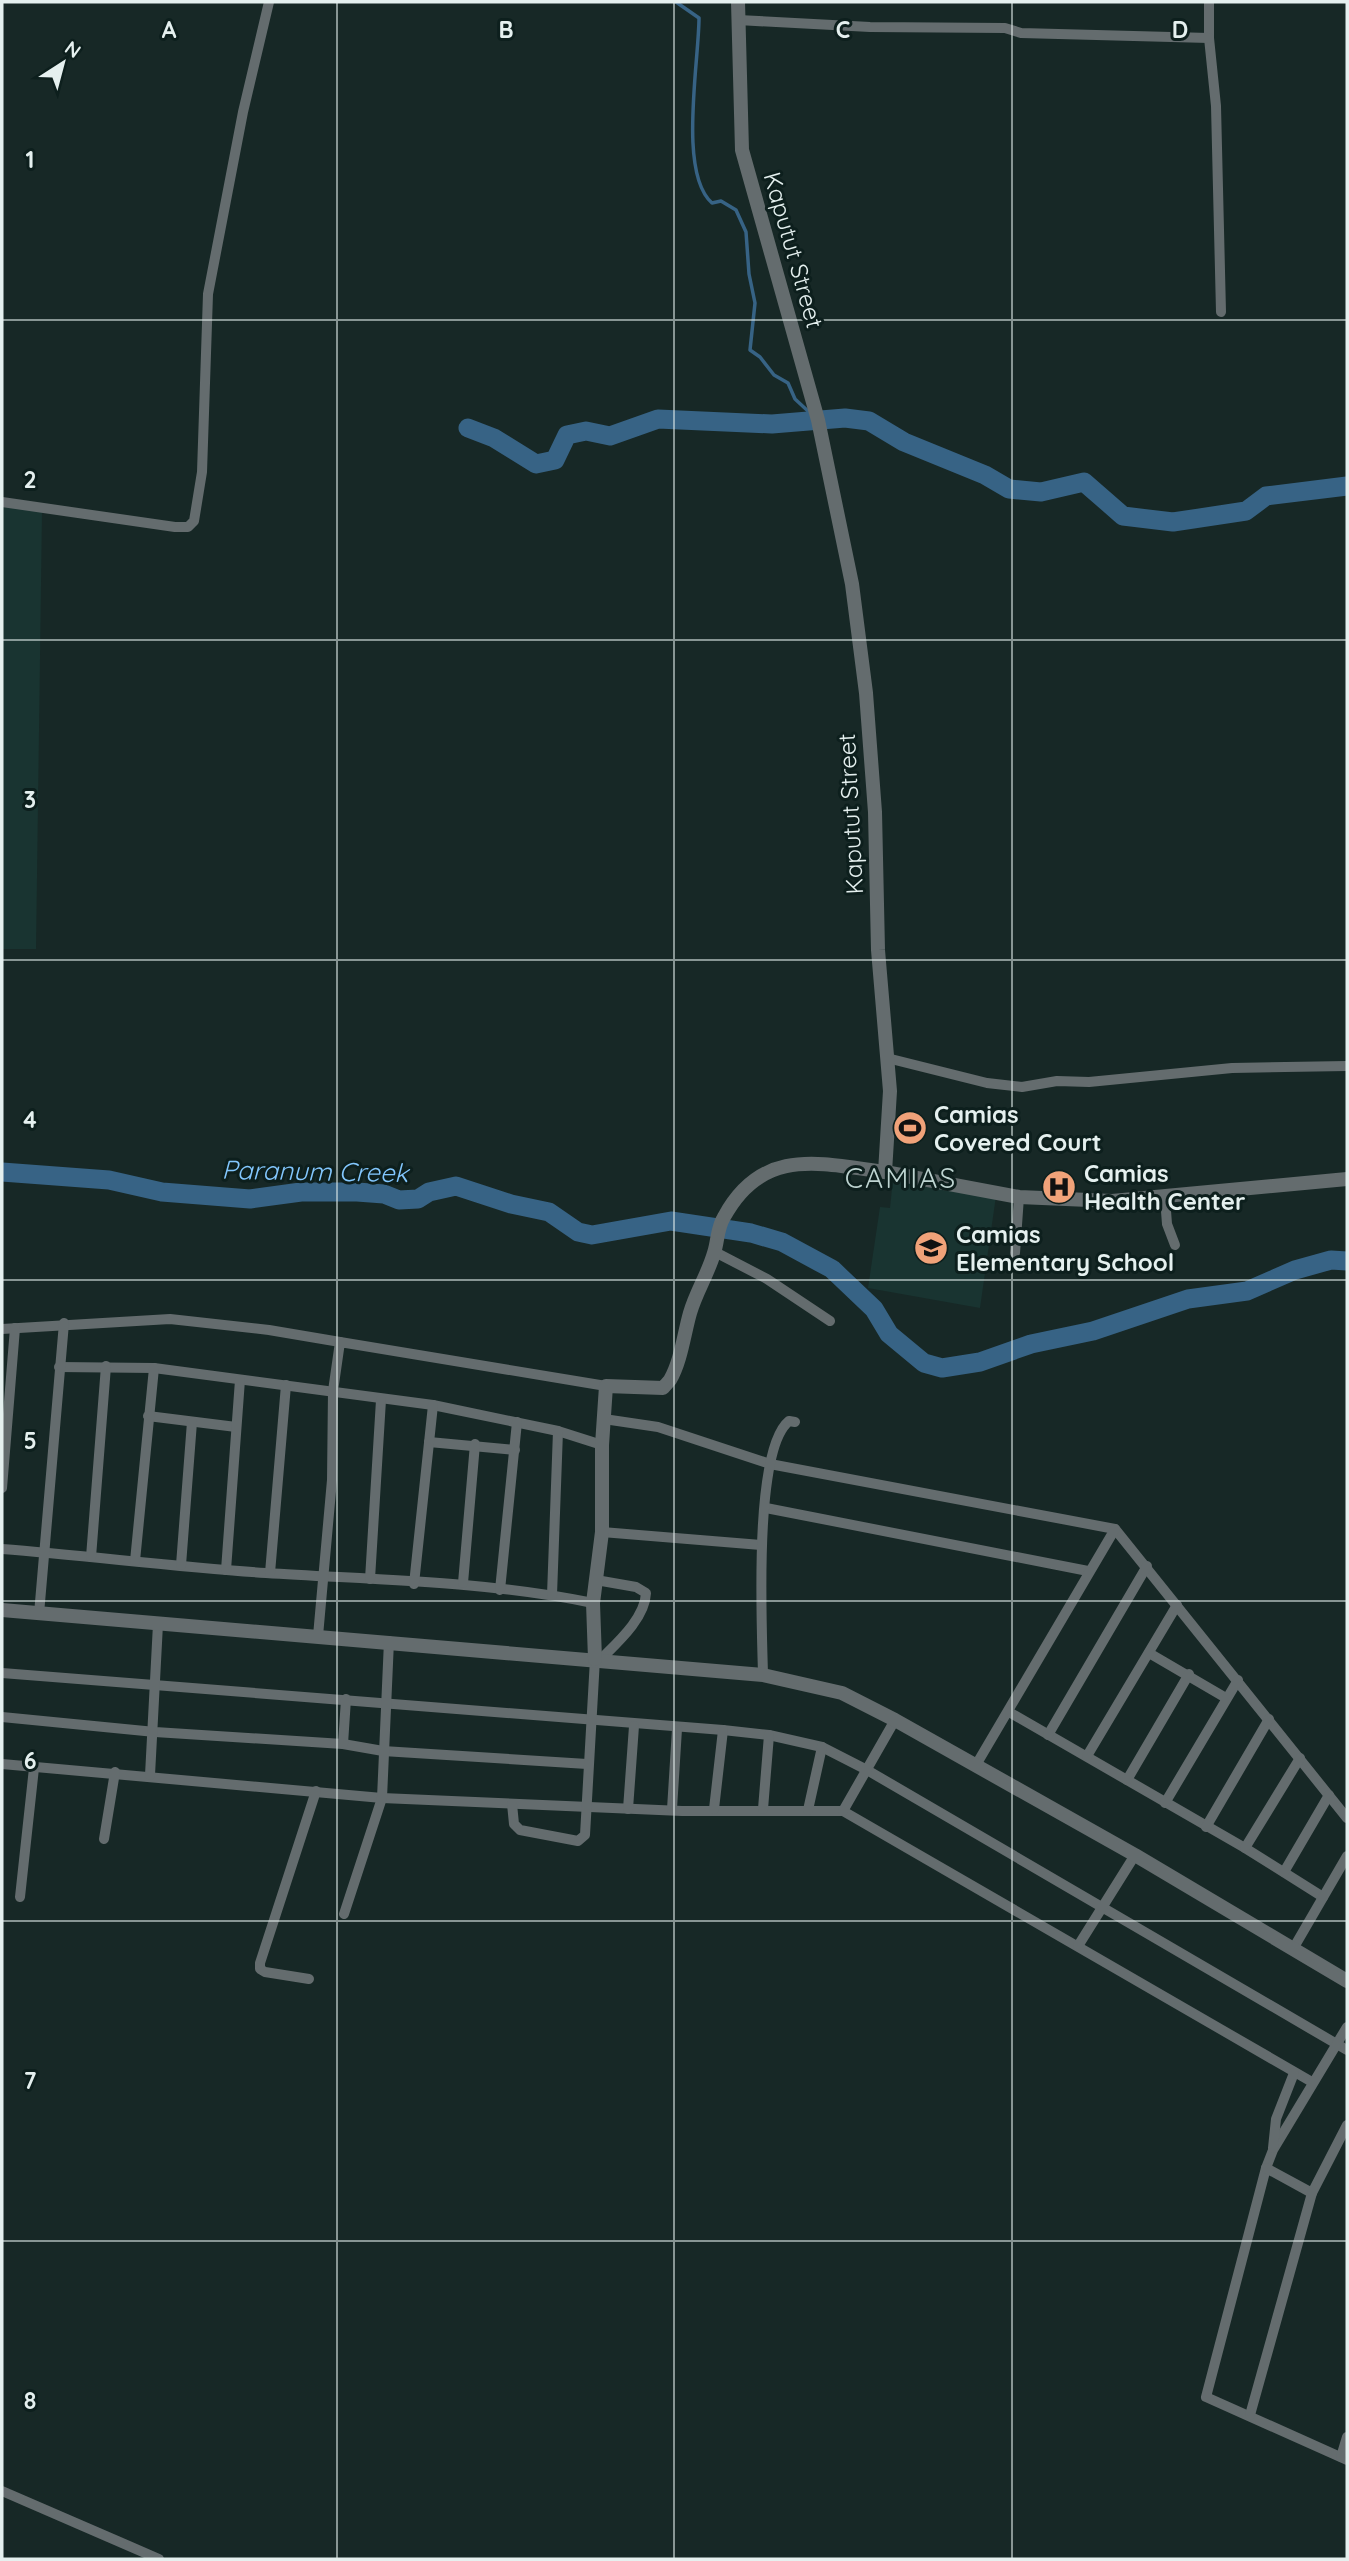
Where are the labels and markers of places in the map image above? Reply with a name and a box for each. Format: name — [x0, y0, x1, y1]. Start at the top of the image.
place label: Camias Covered Court — [934, 1099, 1102, 1157]
sports icon: Camias Covered Court — [891, 1109, 929, 1147]
place label: Camias Health Center — [1084, 1158, 1245, 1216]
hospital icon: Camias Health Center — [1040, 1168, 1078, 1206]
place label: Camias Elementary School — [956, 1219, 1174, 1277]
school or university icon: Camias Elementary School — [912, 1229, 950, 1267]

